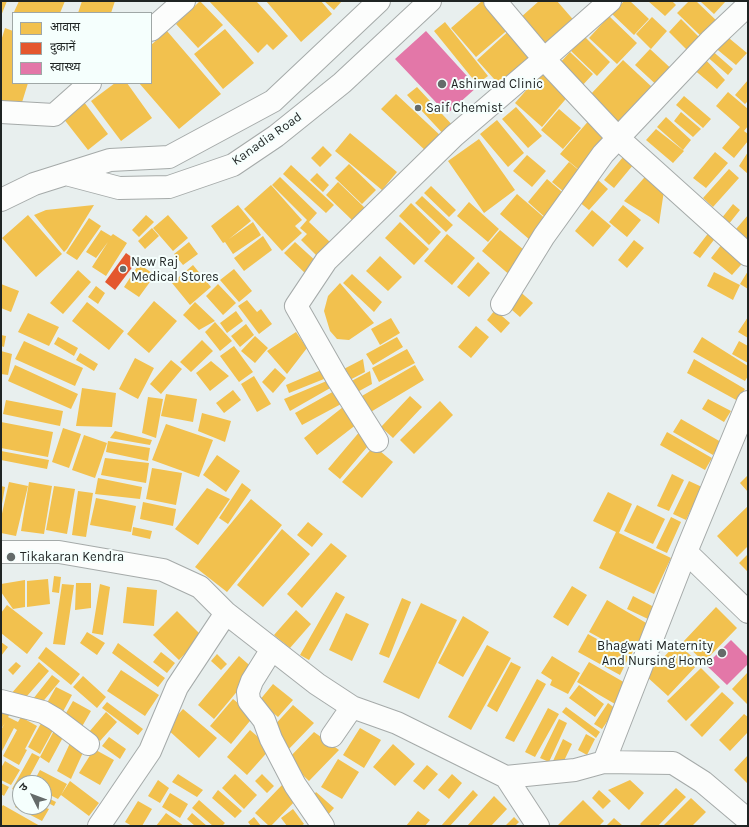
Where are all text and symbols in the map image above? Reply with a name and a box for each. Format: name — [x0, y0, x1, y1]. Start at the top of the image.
legend — [12, 12, 152, 84]
text: आवास — [50, 20, 80, 34]
text: दुकानें — [50, 40, 75, 54]
text: स्वास्थ्य — [50, 60, 80, 74]
place label: Ashirwad Clinic — [451, 76, 543, 92]
marker: Ashirwad Clinic — [436, 78, 448, 90]
place label: Saif Chemist — [426, 100, 503, 116]
marker: Saif Chemist — [413, 103, 423, 113]
street label: Kanadia Road — [229, 109, 305, 169]
place label: New Raj Medical Stores — [131, 254, 219, 285]
marker: New Raj Medical Stores — [118, 264, 128, 274]
place label: Tikakaran Kendra — [20, 549, 124, 565]
marker: Tikakaran Kendra — [5, 551, 17, 563]
place label: Bhagwati Maternity And Nursing Home — [597, 638, 713, 669]
marker: Bhagwati Maternity And Nursing Home — [716, 647, 728, 659]
north arrow — [12, 775, 52, 815]
text: उ — [16, 781, 30, 794]

